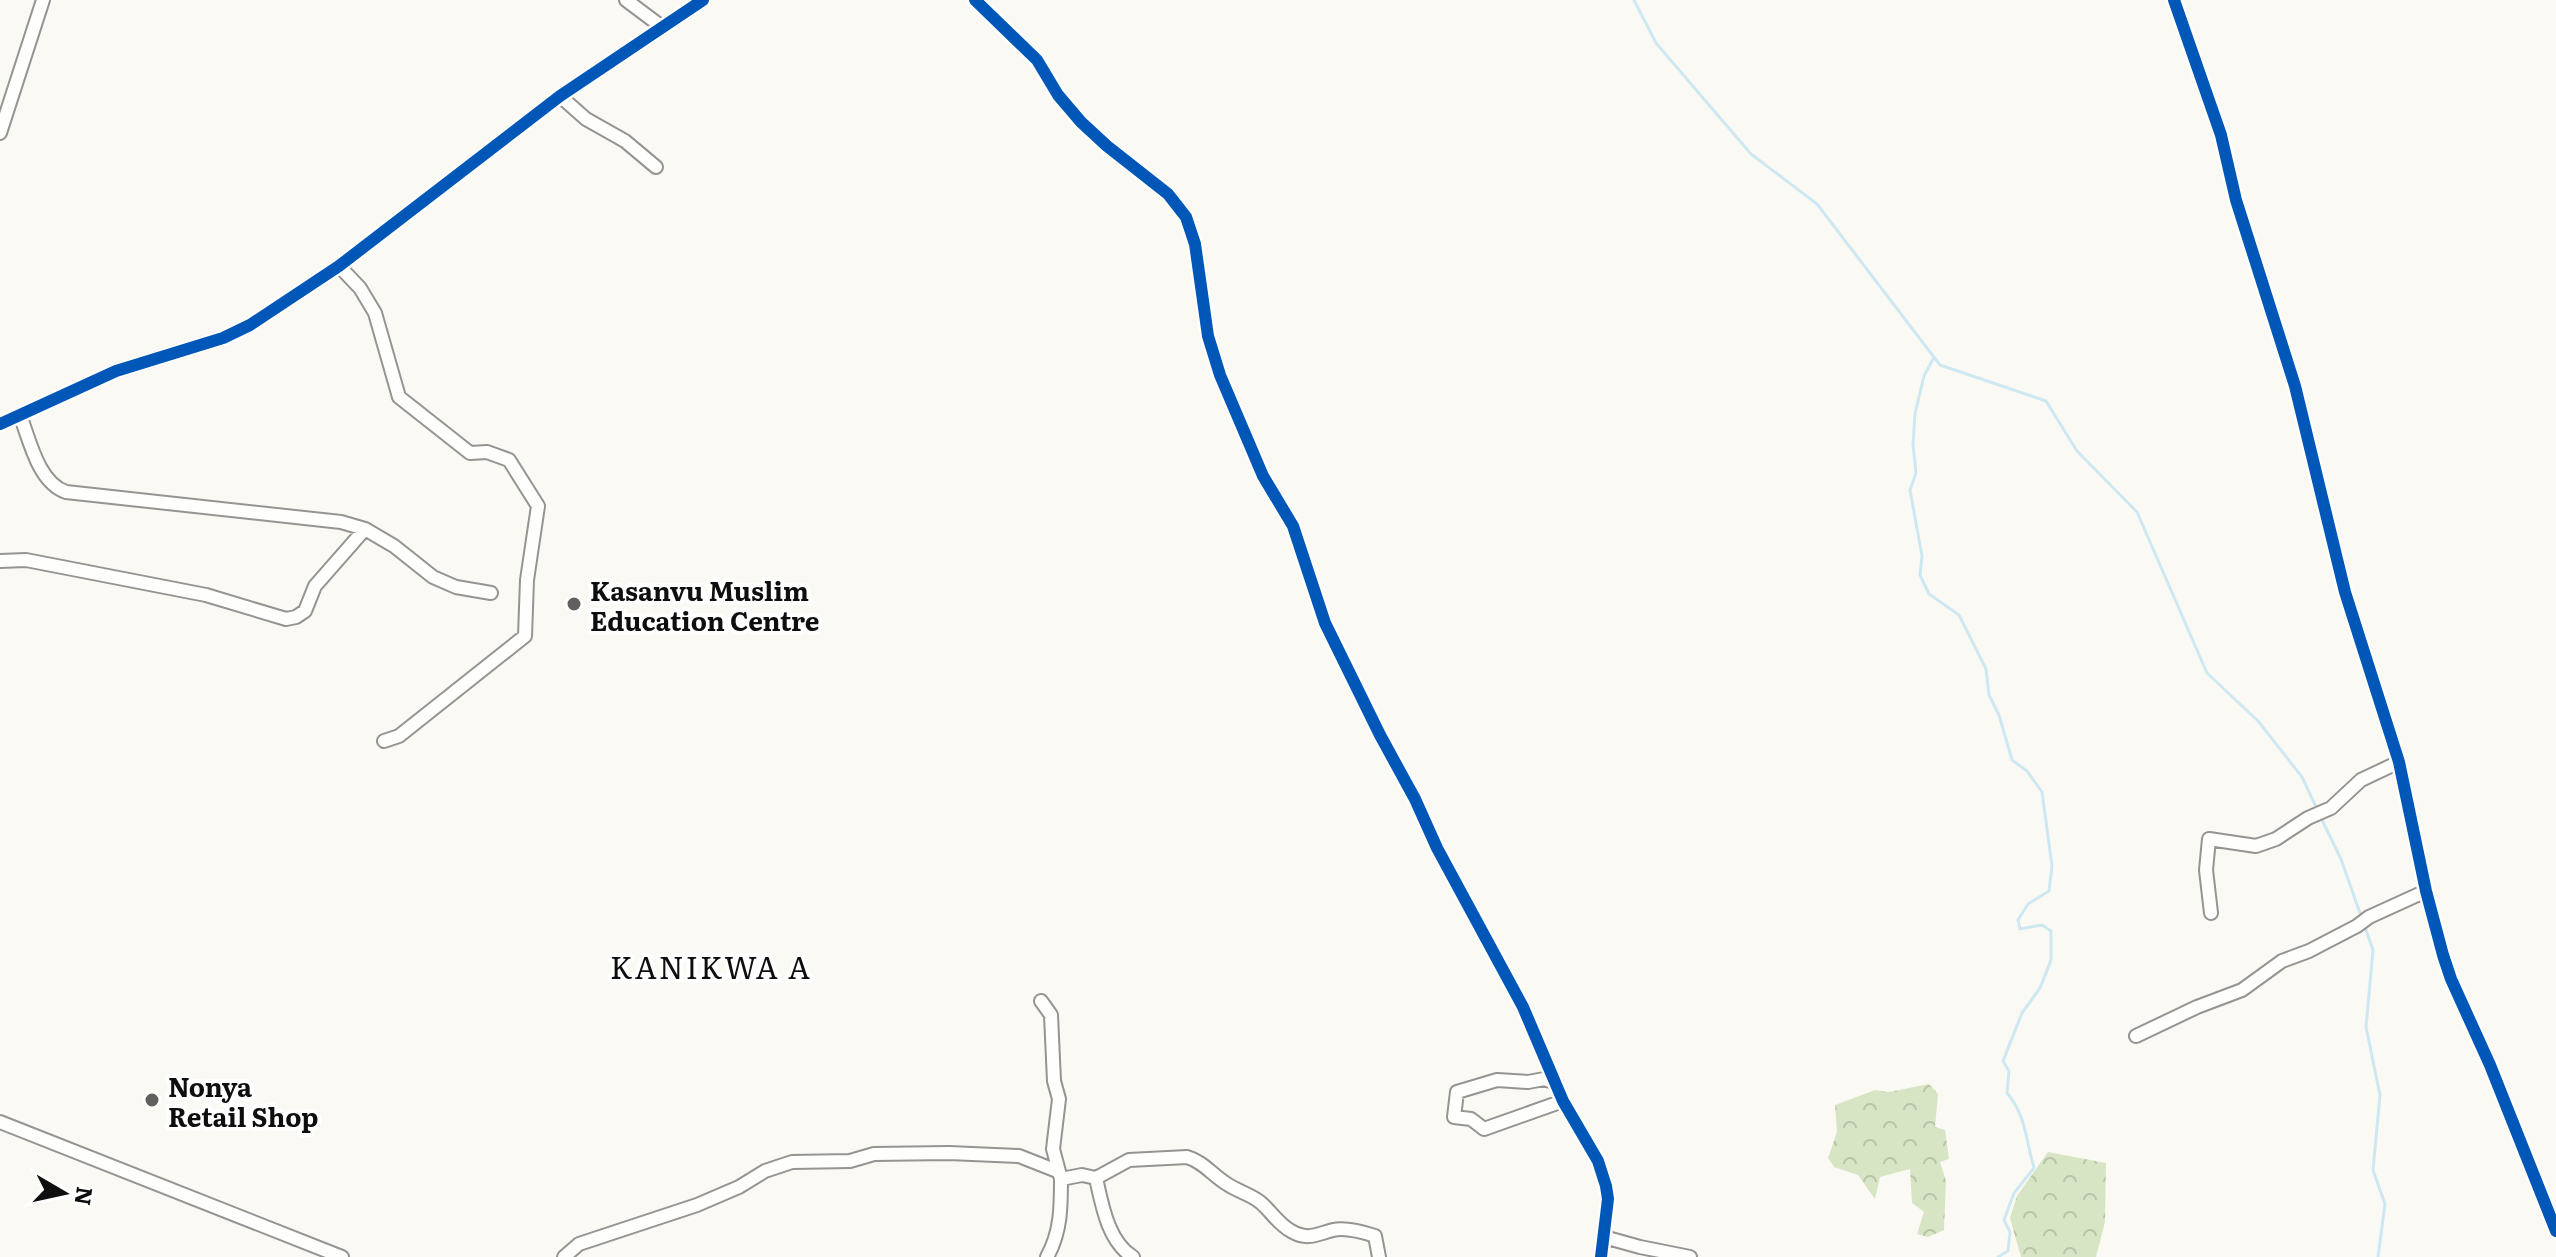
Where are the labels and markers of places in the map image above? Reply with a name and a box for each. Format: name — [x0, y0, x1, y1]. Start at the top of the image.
place label: Kasanvu Muslim Education Centre — [590, 570, 819, 639]
marker: Kasanvu Muslim Education Centre — [565, 595, 583, 613]
place label: Nonya Retail Shop — [168, 1066, 318, 1135]
marker: Nonya Retail Shop — [143, 1091, 161, 1109]

